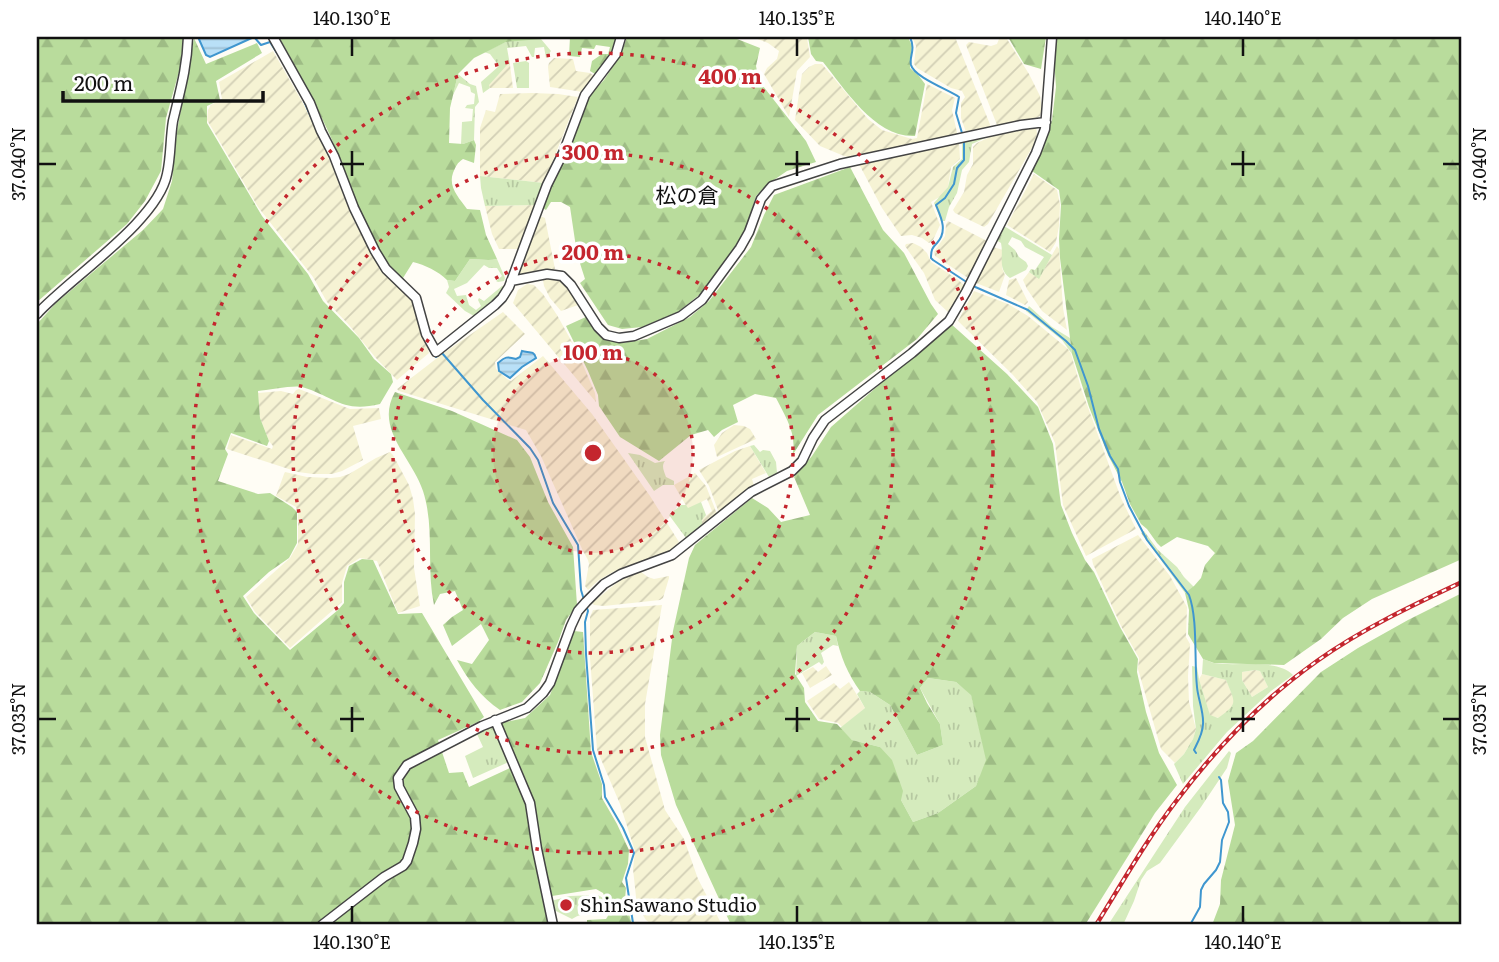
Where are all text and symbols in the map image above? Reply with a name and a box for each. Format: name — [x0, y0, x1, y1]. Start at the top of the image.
text: 140.130°E — [313, 4, 391, 31]
text: 140.135°E — [759, 4, 835, 31]
text: 140.140°E — [1204, 4, 1282, 31]
text: 400 m — [698, 59, 762, 90]
scale bar — [63, 60, 262, 104]
text: 200 m — [74, 66, 134, 97]
text: 37.040°N — [4, 127, 31, 201]
text: 37.040°N — [1465, 127, 1492, 201]
text: 300 m — [562, 135, 624, 166]
district label: 松の倉 — [656, 178, 719, 209]
text: 200 m — [562, 235, 624, 266]
text: 100 m — [563, 335, 623, 366]
centre of rings — [581, 441, 605, 465]
text: 37.035°N — [4, 683, 31, 755]
text: 37.035°N — [1465, 683, 1492, 755]
place label: ShinSawano Studio — [580, 890, 757, 918]
marker: ShinSawano Studio — [558, 897, 574, 913]
text: 140.130°E — [313, 928, 391, 955]
text: 140.135°E — [759, 928, 835, 955]
text: 140.140°E — [1204, 928, 1282, 955]

